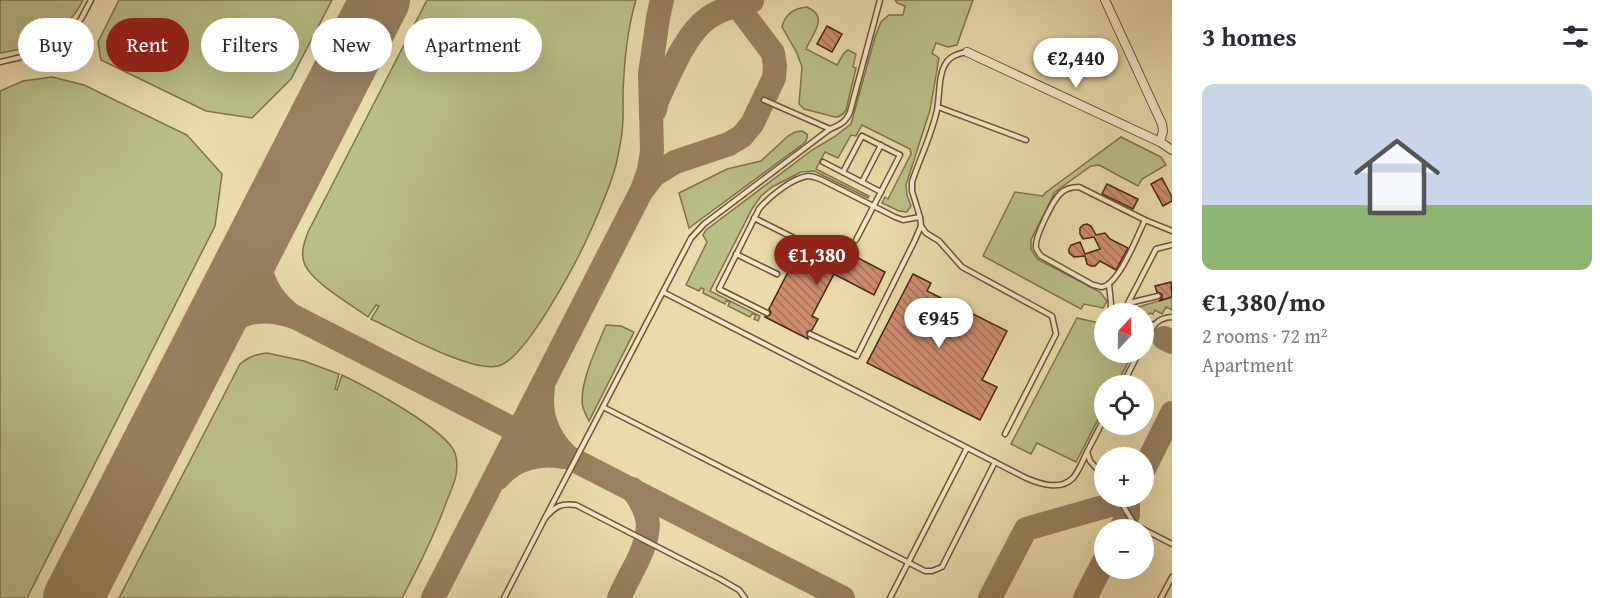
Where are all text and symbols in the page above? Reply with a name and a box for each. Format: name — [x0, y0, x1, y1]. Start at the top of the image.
text: 3 homes — [1202, 17, 1297, 56]
chip: Buy — [18, 18, 94, 72]
chip: Rent — [106, 18, 189, 72]
chip: Filters — [201, 18, 299, 72]
chip: New — [311, 18, 392, 72]
chip: Apartment — [404, 18, 542, 72]
icon: filters — [1559, 20, 1592, 53]
pin: €2,440 — [1027, 38, 1125, 89]
text: €2,440 — [1047, 43, 1105, 72]
icon: home — [1343, 123, 1451, 231]
pin: €1,380 — [768, 235, 866, 286]
text: €1,380 — [788, 240, 846, 269]
text: €1,380/mo — [1202, 282, 1325, 321]
pin: €945 — [903, 298, 975, 349]
text: €945 — [918, 303, 960, 332]
north arrow — [1094, 303, 1154, 363]
map controls — [1094, 303, 1154, 579]
text: 2 rooms · 72 m² — [1202, 321, 1328, 350]
text: Apartment — [1202, 350, 1294, 379]
button: locate — [1094, 375, 1154, 435]
button: + — [1094, 447, 1154, 507]
button: − — [1094, 519, 1154, 579]

